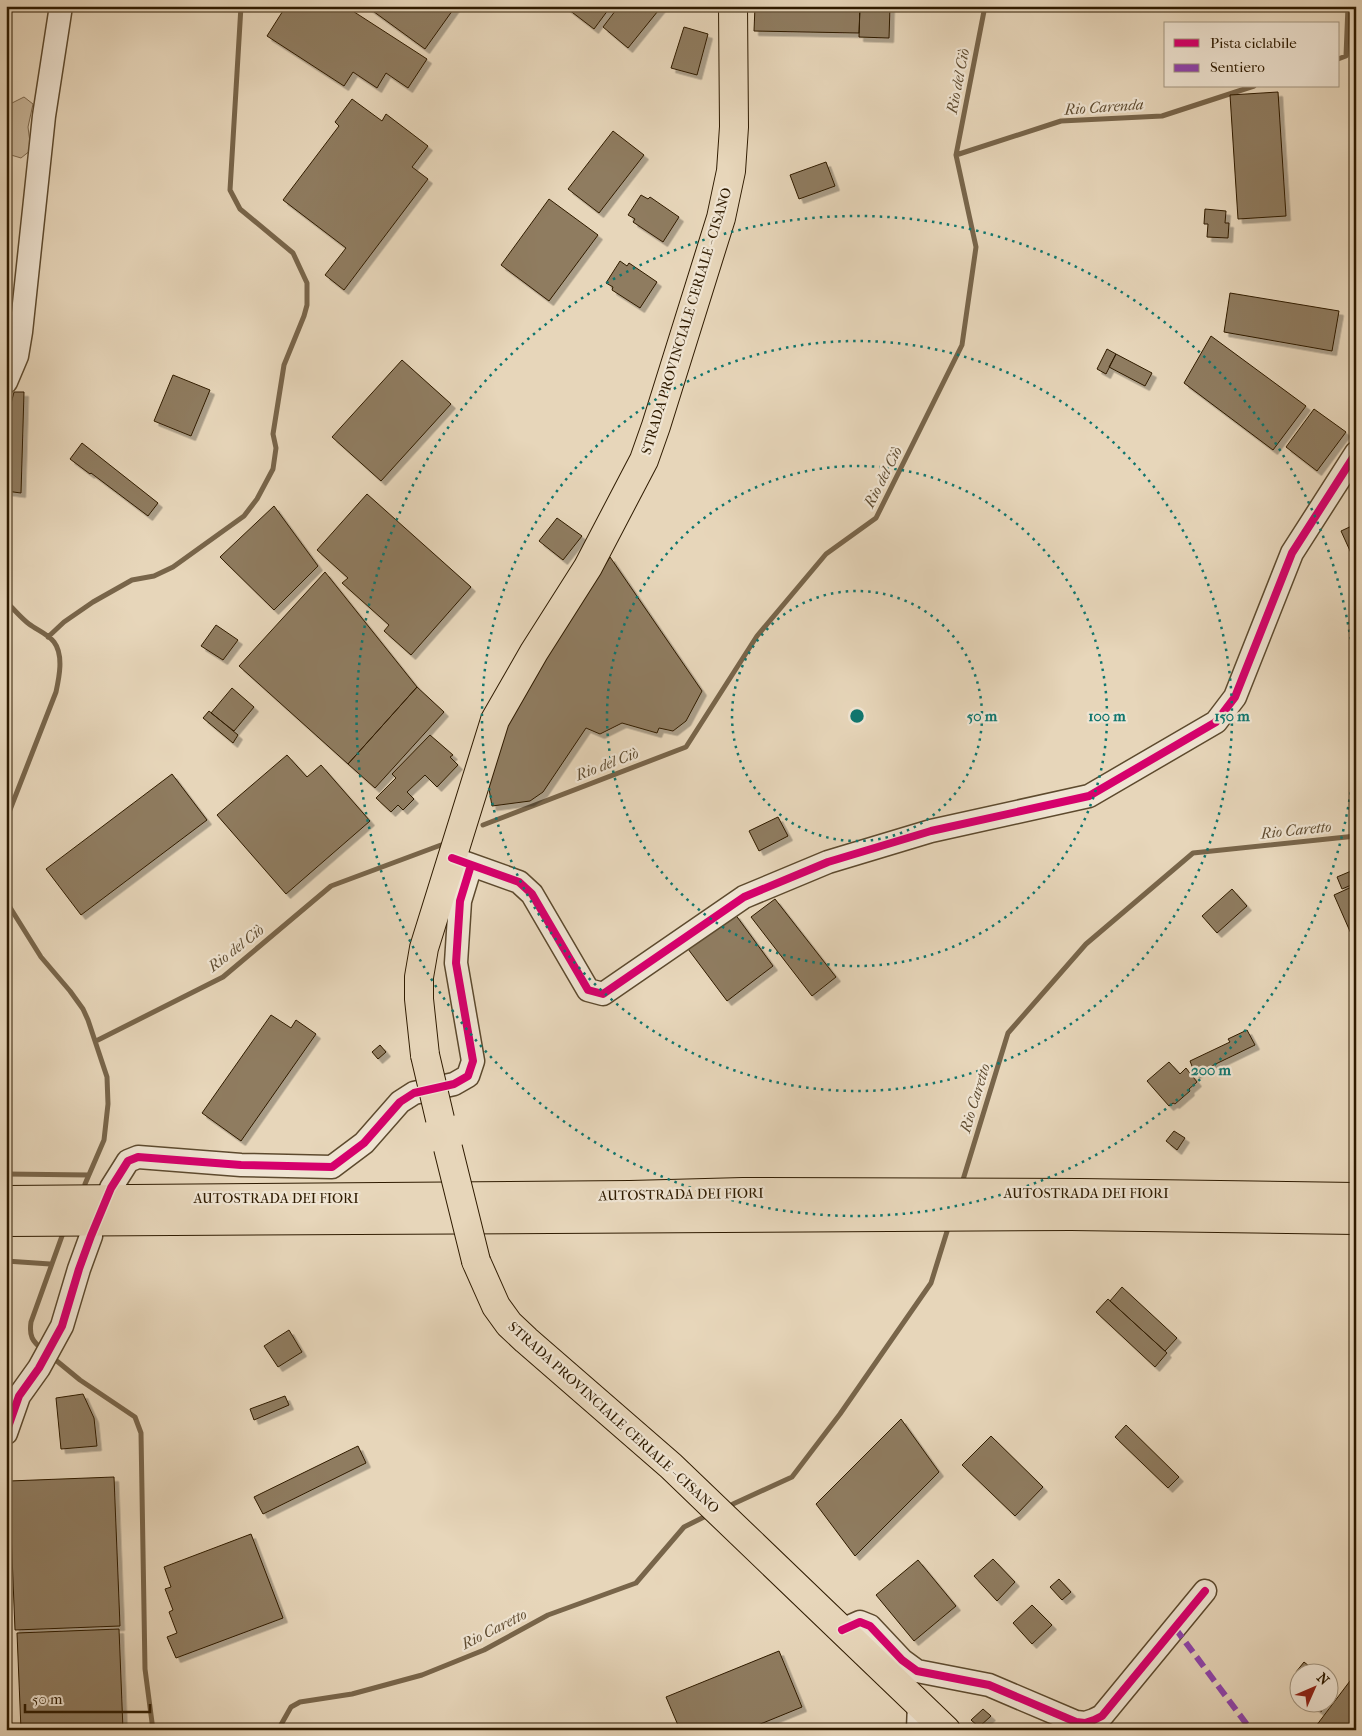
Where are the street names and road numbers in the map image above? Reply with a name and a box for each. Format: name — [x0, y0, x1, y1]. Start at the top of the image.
street label: STRADA PROVINCIALE CERIALE - CISANO — [638, 186, 735, 457]
street label: AUTOSTRADA DEI FIORI — [597, 1185, 764, 1204]
street label: AUTOSTRADA DEI FIORI — [1002, 1185, 1169, 1202]
street label: AUTOSTRADA DEI FIORI — [192, 1190, 359, 1207]
street label: STRADA PROVINCIALE CERIALE - CISANO — [505, 1318, 723, 1517]

